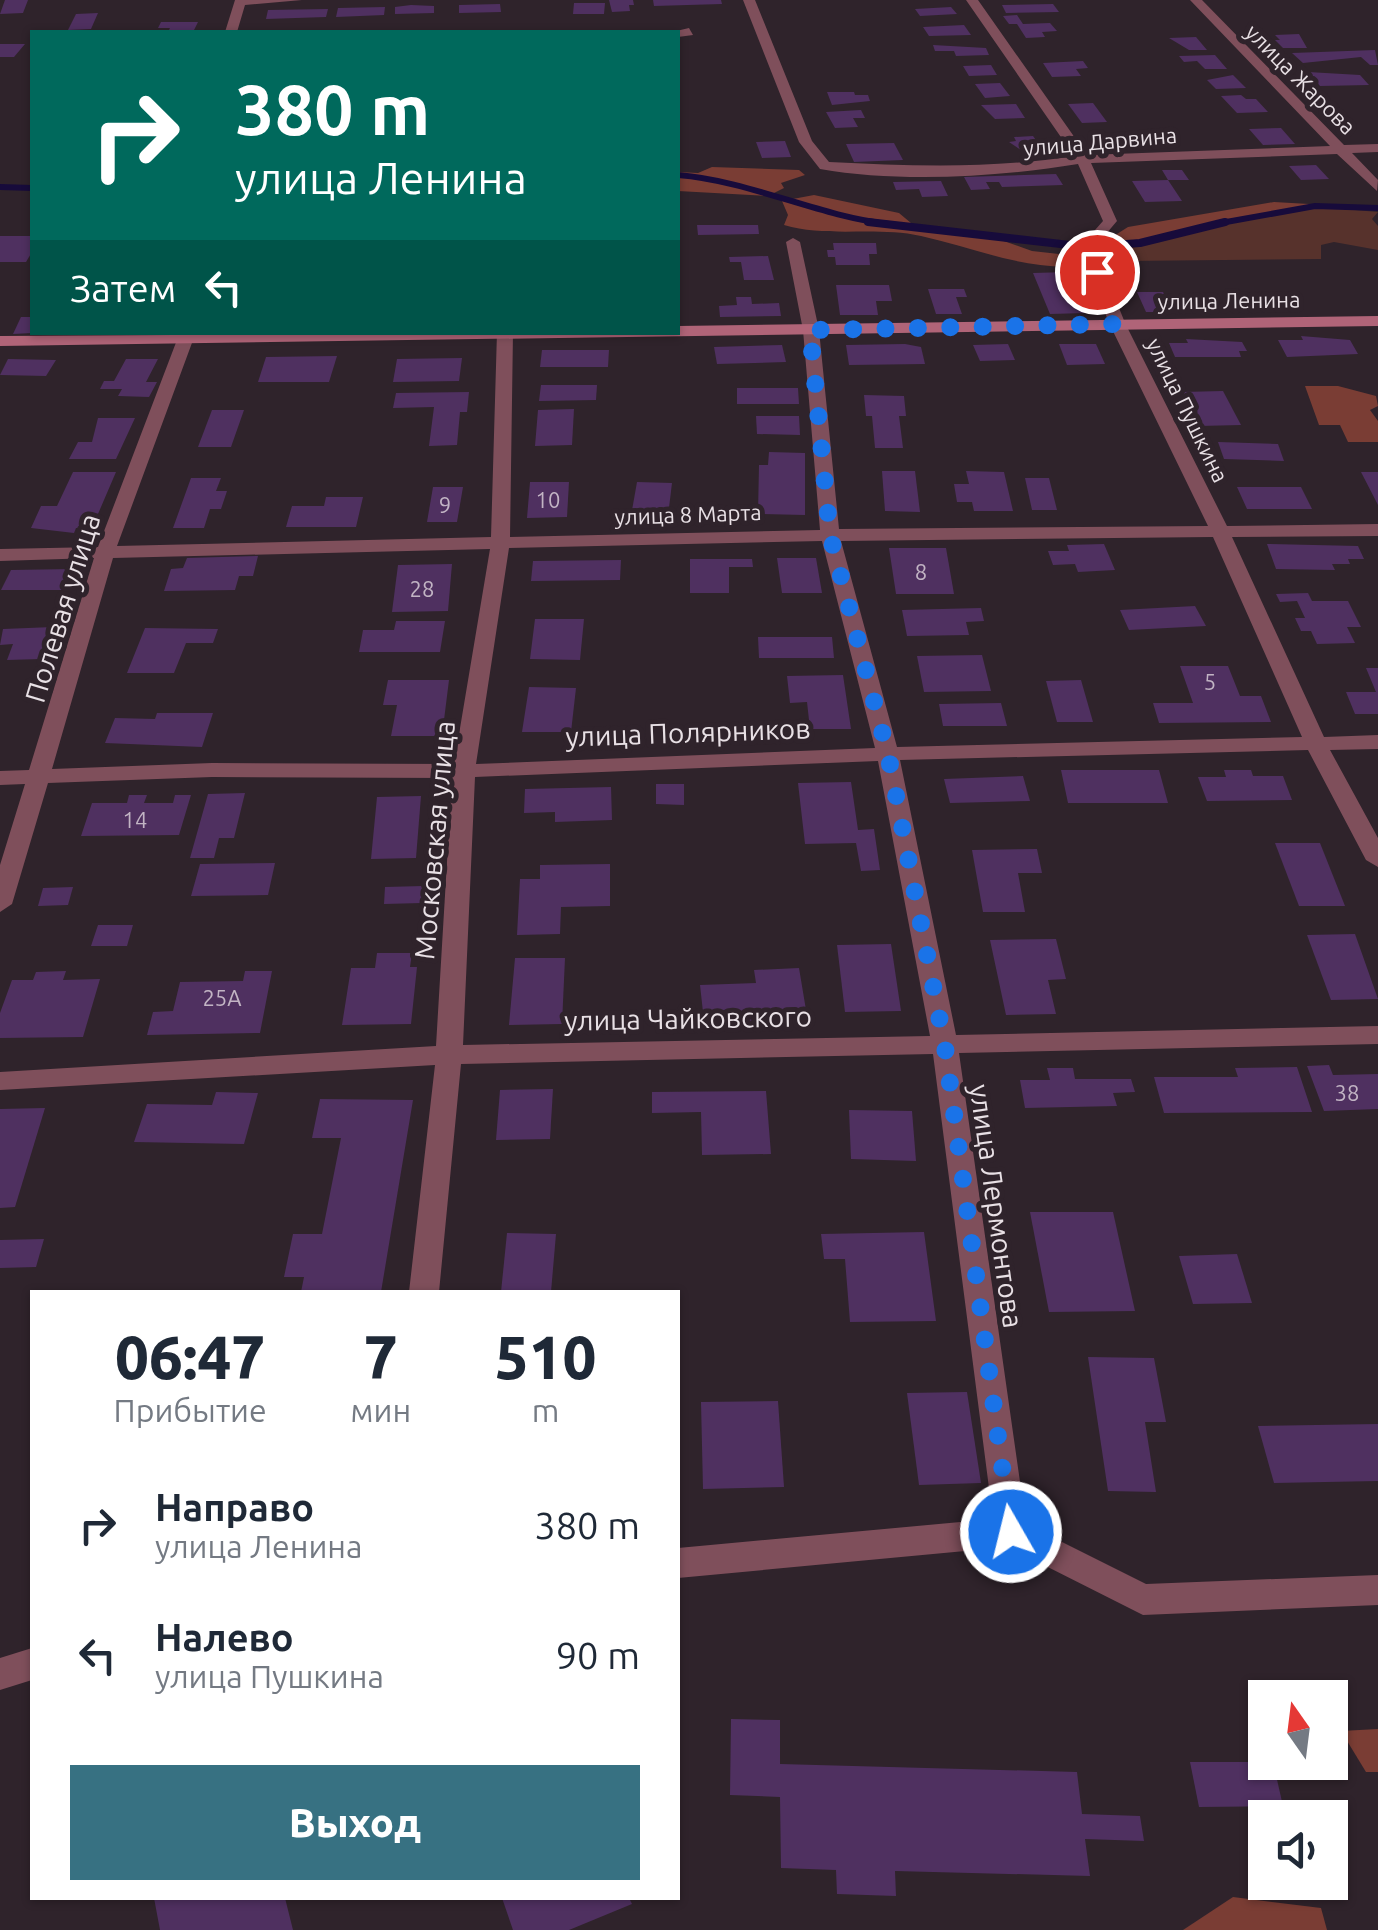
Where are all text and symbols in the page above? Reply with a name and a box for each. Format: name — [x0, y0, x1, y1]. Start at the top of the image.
street label: улица Жарова — [1241, 19, 1361, 139]
icon: right — [70, 70, 200, 200]
text: 380 m — [235, 70, 430, 148]
street label: улица Дарвина — [1022, 122, 1178, 160]
text: улица Ленина — [235, 152, 527, 203]
pin — [1055, 230, 1140, 315]
icon: arrive — [1070, 245, 1125, 300]
icon: left — [196, 260, 251, 315]
text: Затем — [70, 267, 176, 309]
street label: улица Ленина — [1157, 286, 1301, 314]
street label: улица Пушкина — [1142, 334, 1234, 486]
house number: 10 — [536, 487, 560, 512]
house number: 9 — [439, 492, 451, 517]
street label: улица 8 Марта — [614, 499, 762, 529]
street label: Полевая улица — [19, 510, 105, 706]
house number: 8 — [915, 559, 927, 584]
house number: 28 — [410, 576, 434, 601]
house number: 5 — [1204, 669, 1216, 694]
street label: улица Полярников — [565, 712, 811, 752]
street label: Московская улица — [408, 719, 460, 961]
house number: 14 — [123, 807, 147, 832]
house number: 25А — [202, 985, 242, 1010]
street label: улица Чайковского — [564, 1000, 812, 1036]
house number: 38 — [1335, 1080, 1359, 1105]
street label: улица Лермонтова — [965, 1082, 1029, 1330]
text: 06:47 — [115, 1323, 265, 1390]
text: 7 — [364, 1323, 398, 1390]
text: 510 — [495, 1323, 596, 1390]
text: Прибытие — [114, 1392, 267, 1428]
text: мин — [350, 1392, 411, 1428]
text: m — [532, 1392, 559, 1428]
position arrow — [959, 1480, 1063, 1584]
text: Направо — [155, 1486, 314, 1528]
icon: right — [70, 1498, 125, 1553]
text: 380 m — [534, 1504, 640, 1546]
text: улица Ленина — [155, 1528, 363, 1564]
text: Налево — [155, 1616, 294, 1658]
icon: left — [70, 1628, 125, 1683]
text: 90 m — [556, 1634, 640, 1676]
text: улица Пушкина — [155, 1658, 384, 1694]
north arrow — [1248, 1680, 1348, 1780]
map controls — [1248, 1680, 1348, 1900]
button: Выход — [70, 1765, 640, 1880]
button: sound — [1248, 1800, 1348, 1900]

